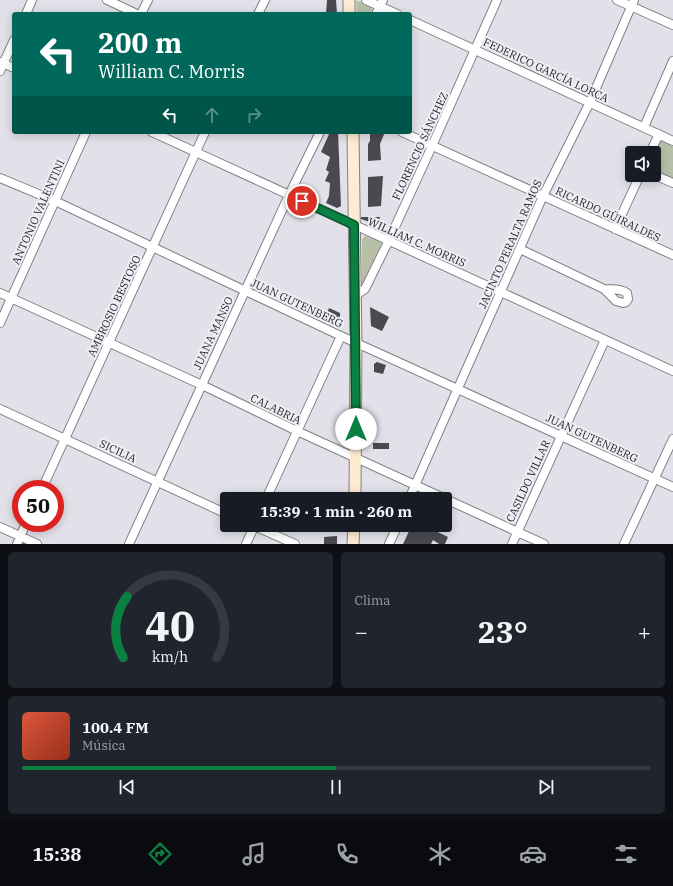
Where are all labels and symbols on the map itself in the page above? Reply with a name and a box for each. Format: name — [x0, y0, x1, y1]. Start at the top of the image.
street label: FEDERICO GARCÍA LORCA — [481, 35, 611, 106]
street label: FLORENCIO SÁNCHEZ — [389, 90, 451, 202]
street label: ANTONIO VALENTINI — [8, 157, 68, 267]
street label: JACINTO PERALTA RAMOS — [475, 177, 545, 311]
pin — [285, 184, 319, 218]
street label: RICARDO GÜIRALDES — [553, 184, 663, 244]
street label: WILLIAM C. MORRIS — [366, 214, 468, 270]
street label: AMBROSIO BESTOSO — [84, 253, 144, 359]
street label: JUAN GUTENBERG — [249, 276, 345, 330]
street label: JUANA MANSO — [190, 294, 236, 372]
street label: CALABRIA — [248, 391, 304, 428]
position arrow — [335, 408, 377, 450]
street label: JUAN GUTENBERG — [544, 411, 640, 465]
street label: SICILIA — [97, 436, 139, 466]
street label: CASILDO VILLAR — [503, 437, 553, 524]
speed limit sign: 50 — [12, 480, 64, 532]

